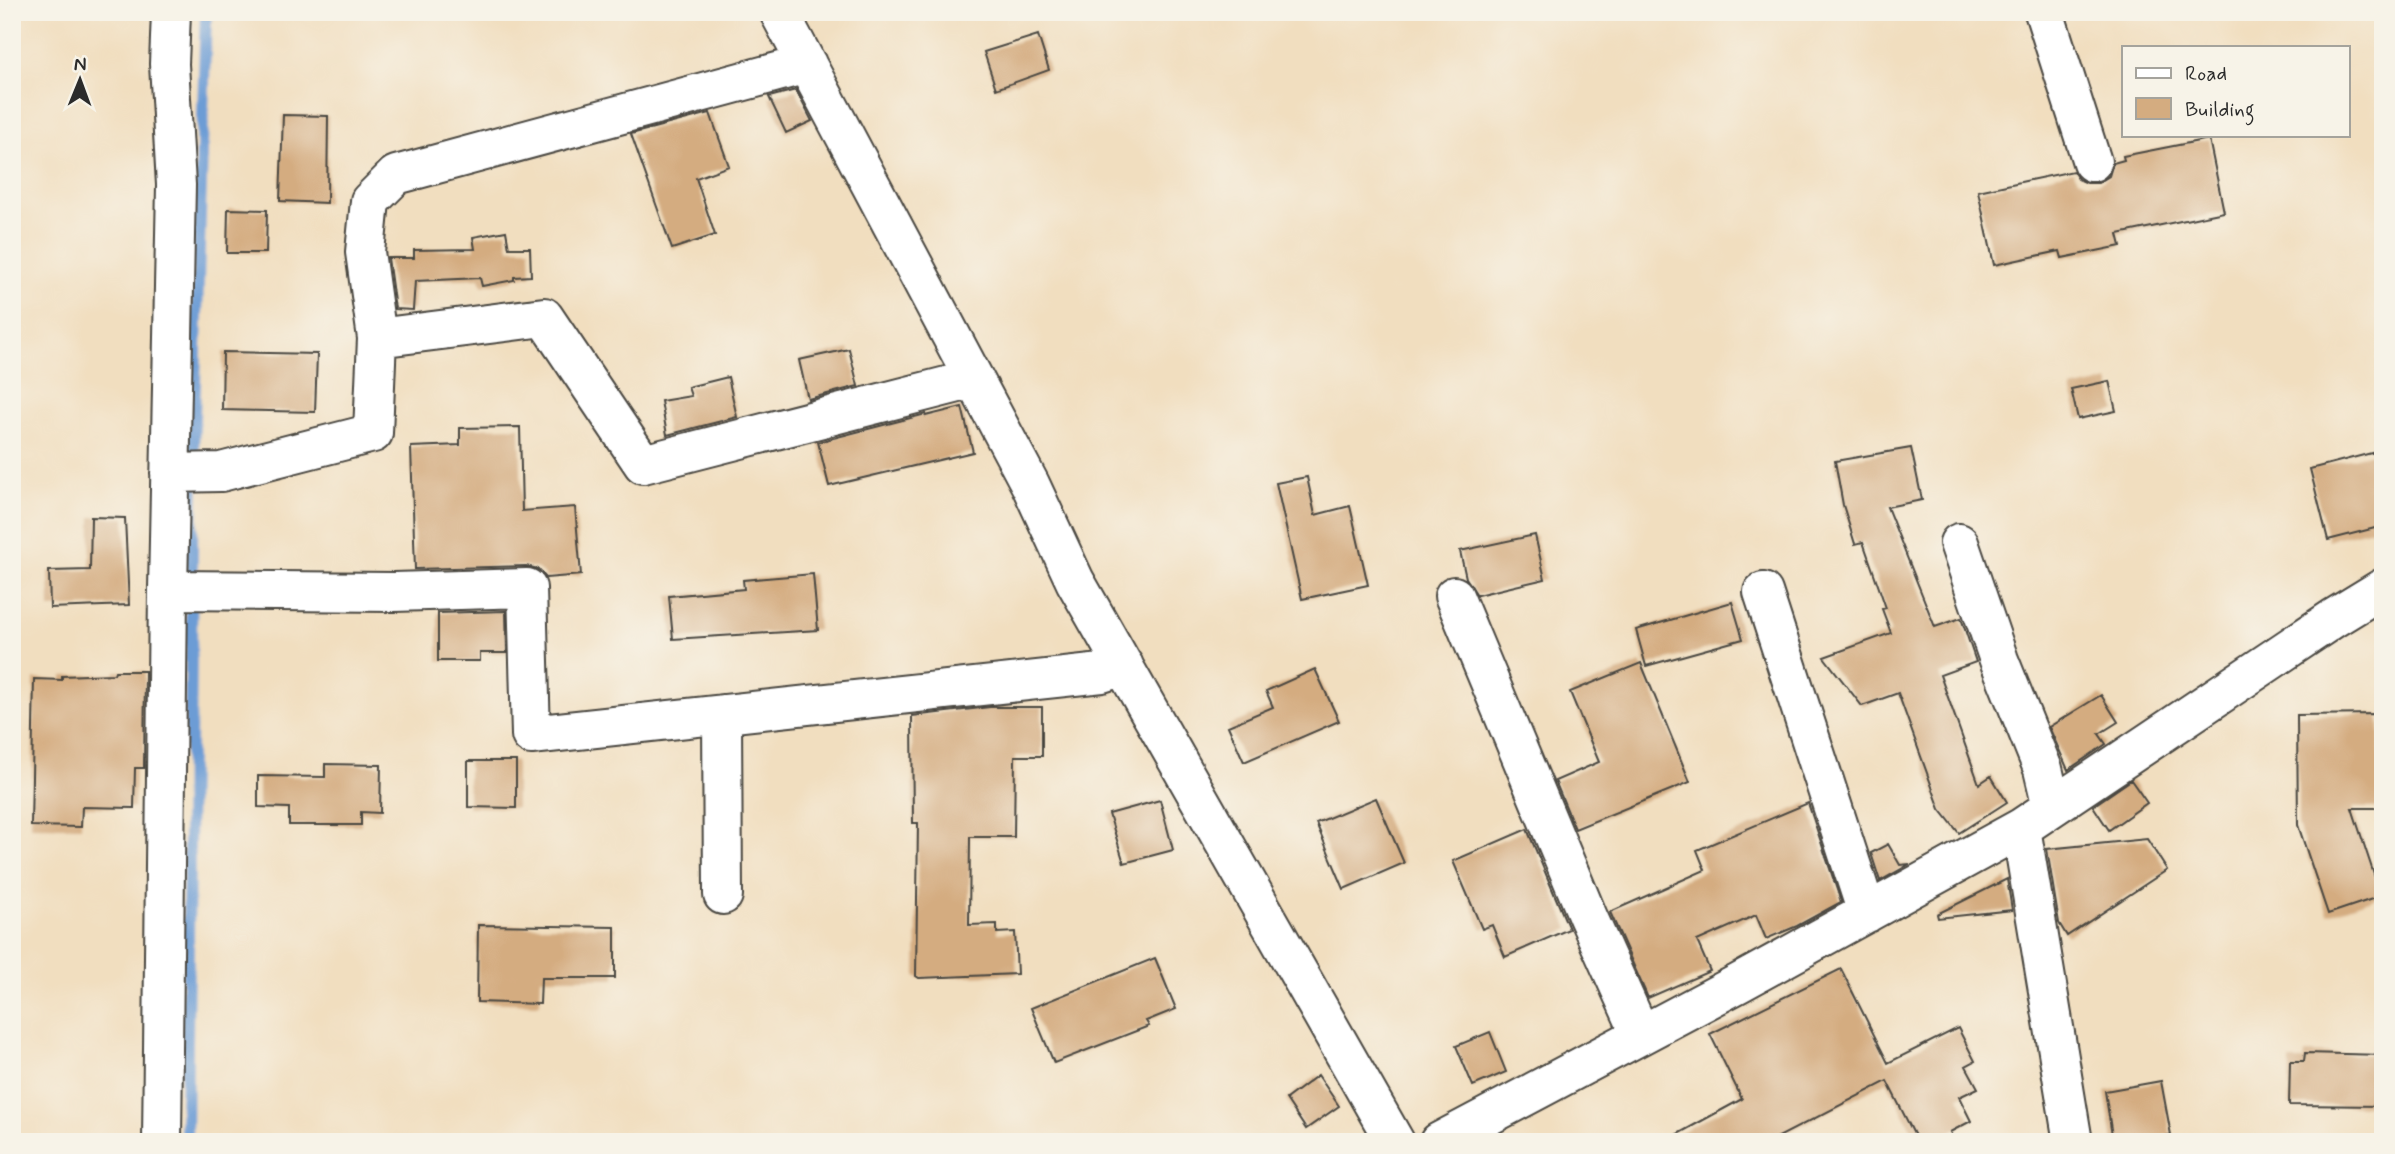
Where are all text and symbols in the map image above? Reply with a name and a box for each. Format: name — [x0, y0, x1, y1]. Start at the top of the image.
north arrow — [46, 46, 116, 116]
legend — [2122, 46, 2350, 136]
text: N — [74, 52, 87, 77]
text: Road — [2185, 60, 2227, 88]
text: Building — [2185, 96, 2255, 126]

